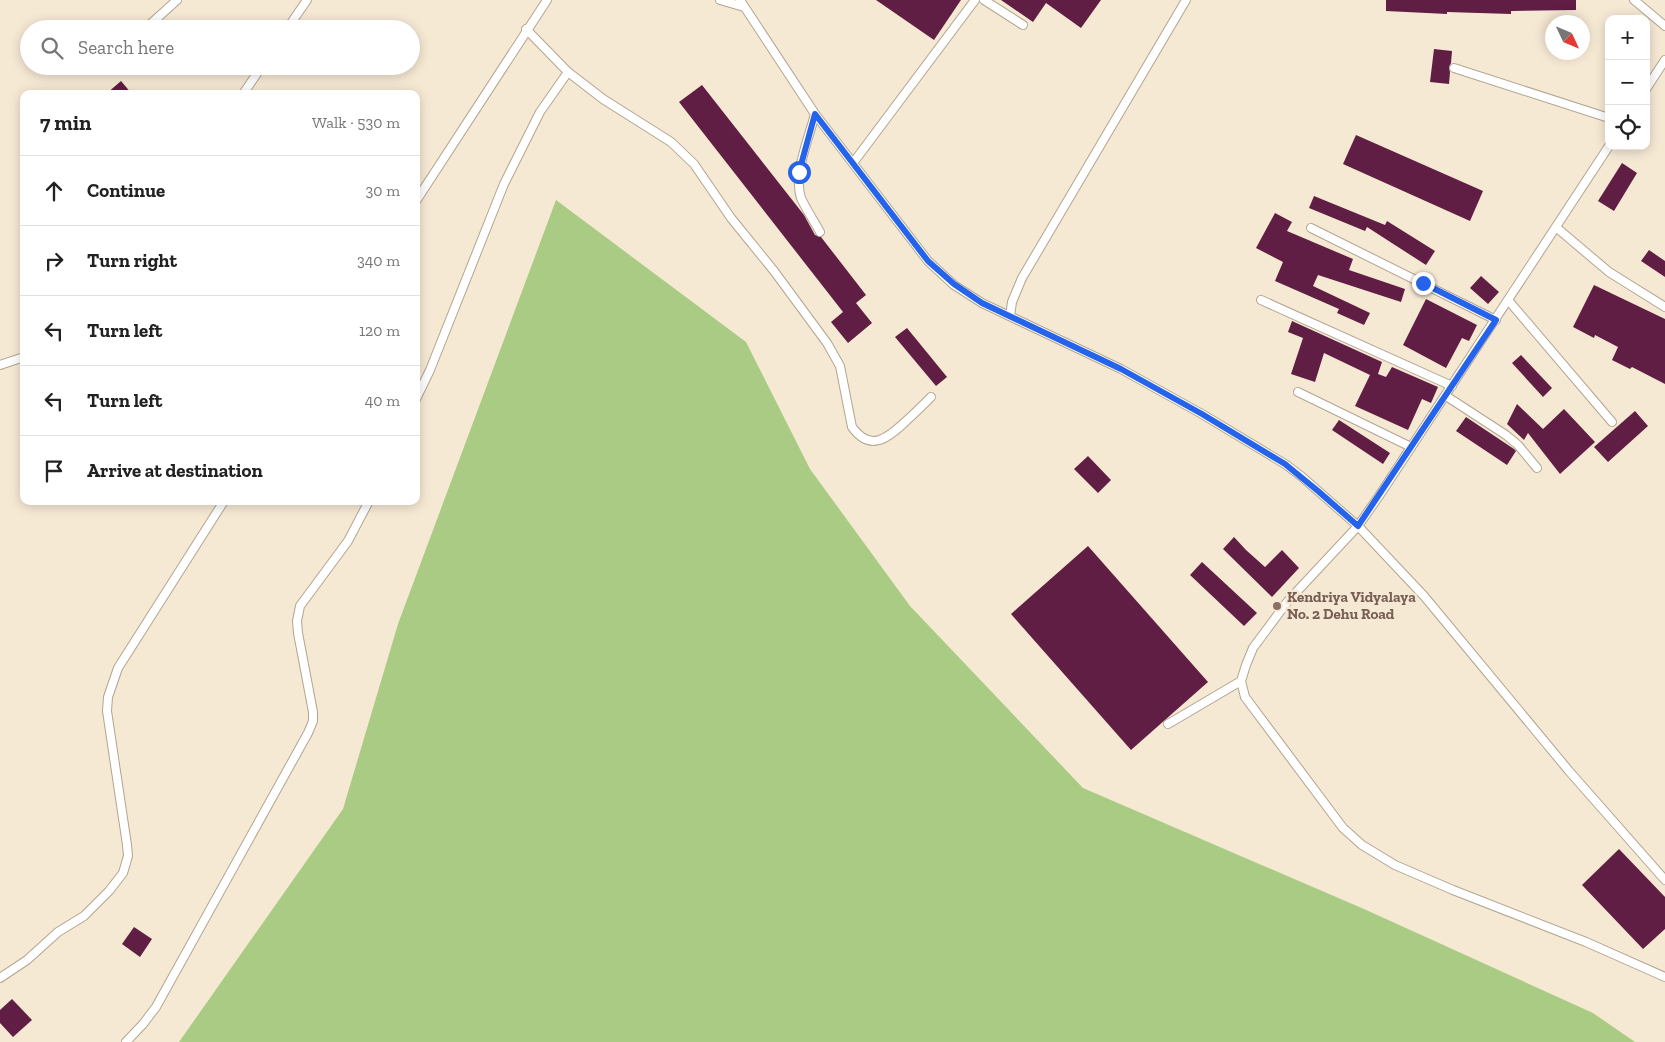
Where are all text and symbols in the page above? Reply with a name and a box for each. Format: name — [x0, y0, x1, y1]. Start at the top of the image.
north arrow — [1545, 15, 1590, 60]
map controls — [1605, 15, 1650, 150]
button: + — [1605, 15, 1650, 60]
search box — [20, 20, 420, 75]
icon: search — [38, 34, 66, 62]
text: Search here — [78, 36, 174, 59]
button: − — [1605, 60, 1650, 105]
button: locate — [1605, 105, 1650, 150]
text: 7 min — [40, 110, 91, 135]
text: Walk · 530 m — [312, 113, 400, 132]
route start — [788, 161, 811, 184]
icon: ahead — [40, 177, 68, 205]
text: Continue — [87, 179, 165, 202]
text: 30 m — [366, 181, 400, 200]
icon: right — [40, 247, 68, 275]
text: Turn right — [87, 249, 177, 272]
text: 340 m — [357, 251, 400, 270]
route end — [1412, 272, 1435, 295]
icon: left — [40, 317, 68, 345]
text: Turn left — [87, 319, 162, 342]
text: 120 m — [359, 321, 400, 340]
icon: left — [40, 387, 68, 415]
text: Turn left — [87, 389, 162, 412]
text: 40 m — [365, 391, 400, 410]
icon: arrive — [40, 457, 68, 485]
text: Arrive at destination — [87, 459, 263, 482]
place label: Kendriya Vidyalaya No. 2 Dehu Road — [1287, 588, 1416, 623]
marker: Kendriya Vidyalaya No. 2 Dehu Road — [1271, 600, 1283, 612]

